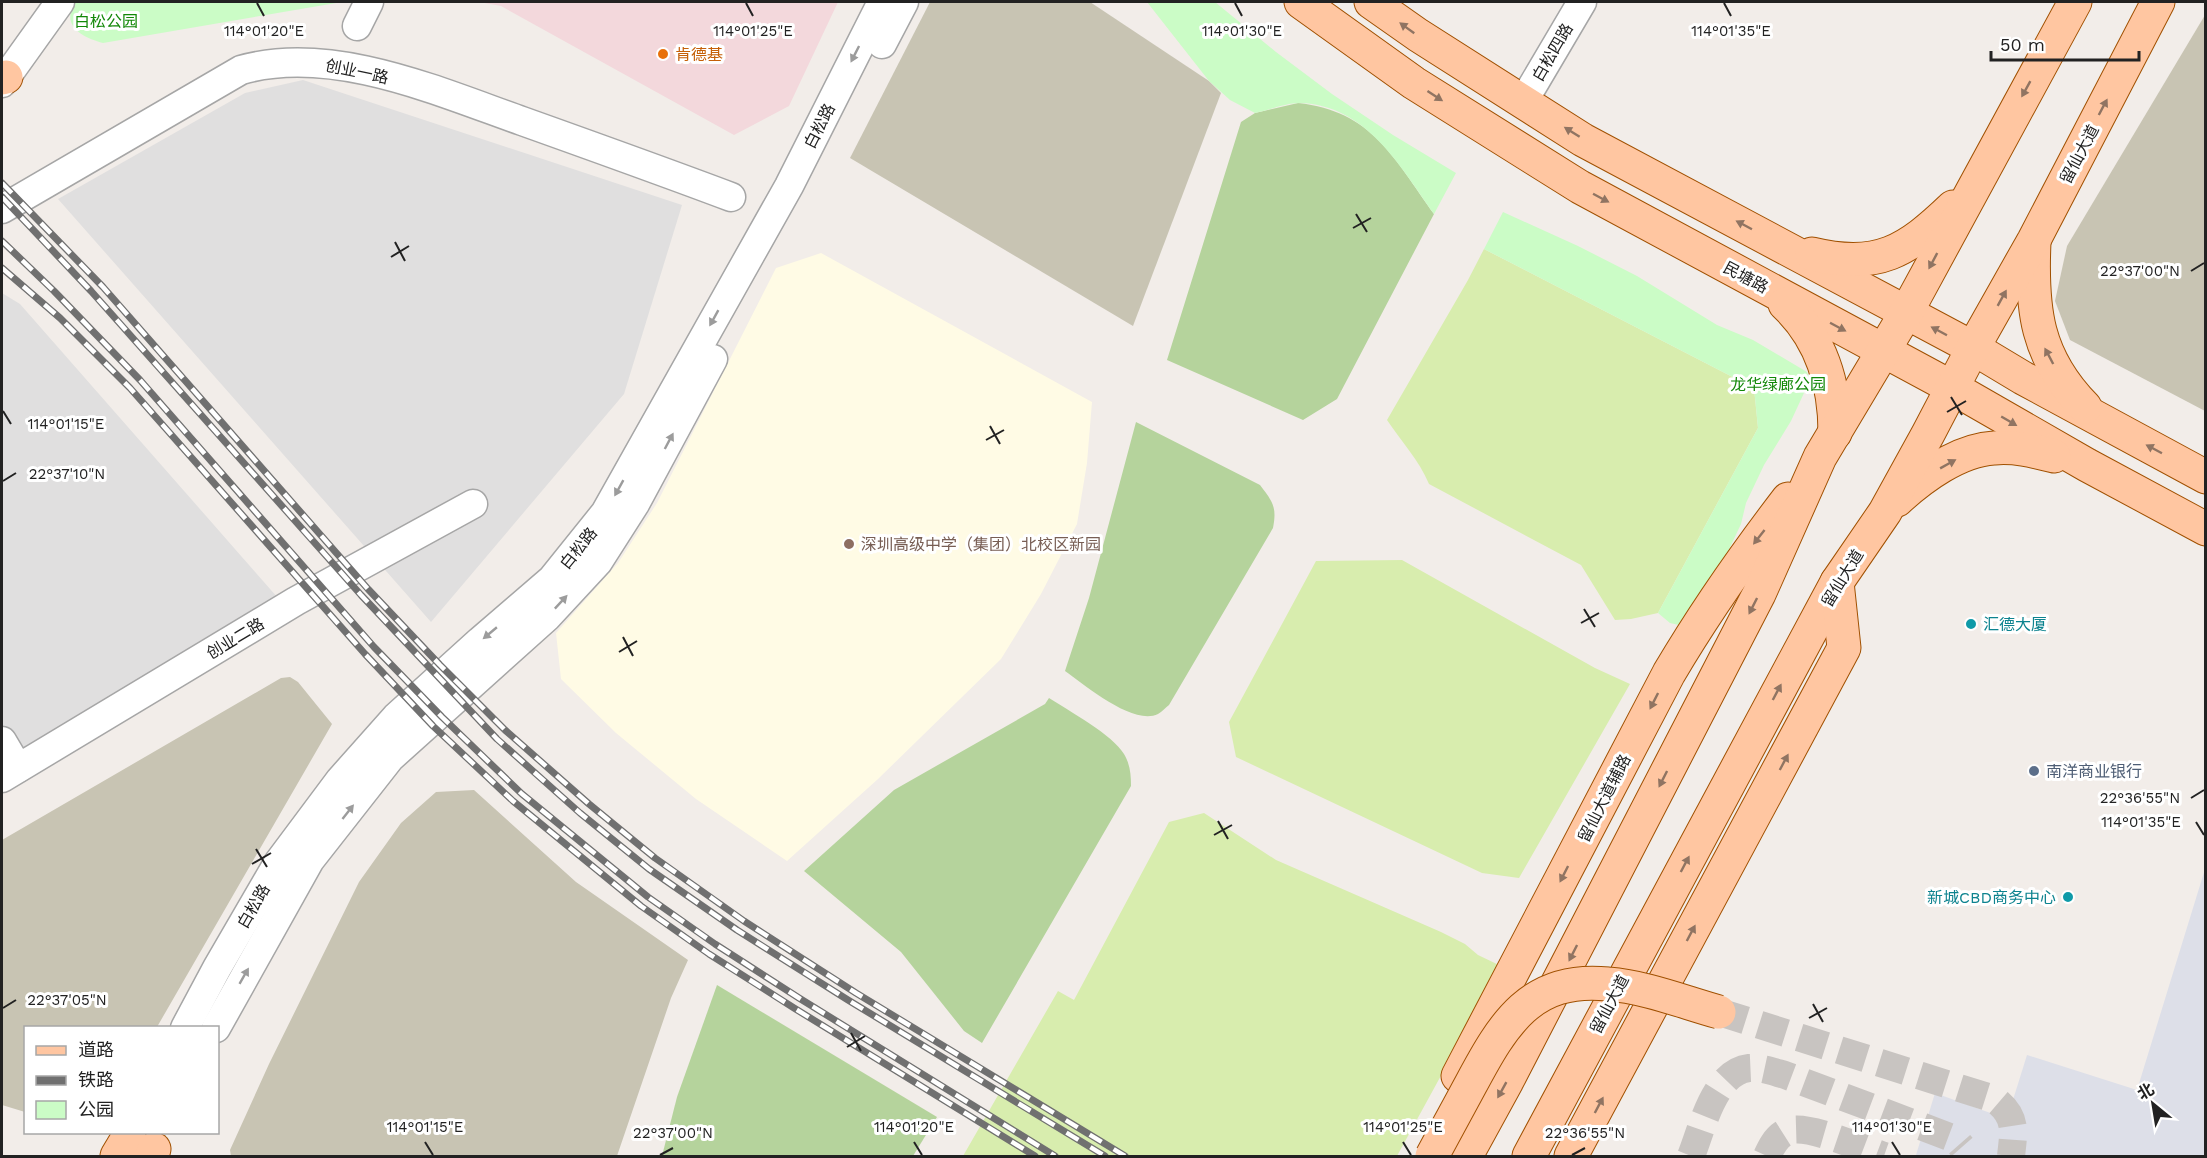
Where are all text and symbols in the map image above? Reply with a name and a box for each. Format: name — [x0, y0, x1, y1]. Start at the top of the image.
park label: 白松公园 — [74, 12, 138, 31]
street label: 白松四路 — [1528, 20, 1577, 85]
text: 114°01'20"E — [224, 22, 304, 40]
text: 114°01'25"E — [713, 22, 793, 40]
text: 114°01'30"E — [1202, 22, 1282, 40]
one-way arrow — [1400, 22, 1416, 34]
text: 114°01'35"E — [1691, 22, 1771, 40]
scale bar — [1991, 24, 2140, 62]
text: 50 m — [2000, 34, 2045, 55]
place label: 肯德基 — [675, 45, 723, 64]
one-way arrow — [851, 45, 860, 62]
marker: 肯德基 — [656, 47, 670, 61]
street label: 创业一路 — [324, 56, 390, 87]
one-way arrow — [2021, 81, 2031, 98]
one-way arrow — [1426, 91, 1443, 102]
one-way arrow — [2098, 98, 2108, 116]
street label: 白松路 — [800, 101, 839, 152]
street label: 留仙大道 — [2056, 122, 2103, 187]
one-way arrow — [1564, 127, 1580, 138]
one-way arrow — [1592, 194, 1609, 203]
one-way arrow — [1735, 220, 1752, 230]
one-way arrow — [1928, 253, 1938, 270]
street label: 民塘路 — [1720, 258, 1771, 297]
text: 22°37'00"N — [2100, 262, 2180, 280]
one-way arrow — [1996, 289, 2006, 306]
one-way arrow — [709, 310, 719, 327]
one-way arrow — [1830, 322, 1847, 332]
one-way arrow — [1930, 326, 1948, 336]
one-way arrow — [2044, 347, 2054, 364]
park label: 龙华绿廊公园 — [1730, 375, 1826, 394]
text: 114°01'15"E — [28, 415, 104, 433]
one-way arrow — [2001, 416, 2018, 426]
one-way arrow — [664, 432, 674, 449]
one-way arrow — [2145, 444, 2162, 454]
one-way arrow — [1940, 459, 1957, 469]
text: 22°37'10"N — [29, 465, 105, 483]
one-way arrow — [614, 480, 624, 497]
street label: 白松路 — [556, 524, 601, 573]
one-way arrow — [1752, 529, 1765, 545]
place label: 深圳高级中学（集团）北校区新园 — [861, 535, 1101, 554]
marker: 深圳高级中学（集团）北校区新园 — [842, 537, 856, 551]
street label: 留仙大道 — [1817, 546, 1867, 610]
one-way arrow — [554, 595, 567, 610]
one-way arrow — [1748, 598, 1758, 615]
street label: 创业二路 — [203, 614, 268, 663]
place label: 汇德大厦 — [1983, 615, 2047, 634]
marker: 汇德大厦 — [1964, 617, 1978, 631]
one-way arrow — [482, 626, 498, 639]
one-way arrow — [1772, 683, 1782, 701]
one-way arrow — [1649, 693, 1659, 710]
street label: 留仙大道辅路 — [1574, 751, 1635, 845]
one-way arrow — [1779, 753, 1788, 770]
place label: 南洋商业银行 — [2046, 762, 2142, 781]
marker: 南洋商业银行 — [2027, 764, 2041, 778]
one-way arrow — [1658, 771, 1668, 788]
text: 22°36'55"N — [2100, 789, 2180, 807]
one-way arrow — [342, 804, 354, 819]
text: 114°01'35"E — [2101, 813, 2181, 831]
one-way arrow — [1680, 855, 1690, 872]
one-way arrow — [1559, 866, 1569, 883]
street label: 白松路 — [233, 881, 274, 932]
place label: 新城CBD商务中心 — [1927, 888, 2056, 907]
marker: 新城CBD商务中心 — [2061, 890, 2075, 904]
one-way arrow — [1686, 925, 1696, 942]
one-way arrow — [1569, 944, 1578, 961]
one-way arrow — [239, 967, 249, 984]
street label: 留仙大道 — [1586, 972, 1633, 1037]
text: 22°37'05"N — [27, 991, 107, 1009]
legend — [24, 1026, 219, 1134]
text: 道路 — [78, 1039, 114, 1060]
text: 铁路 — [78, 1069, 114, 1090]
north arrow — [2123, 1074, 2183, 1134]
text: 北 — [2134, 1079, 2157, 1104]
one-way arrow — [1497, 1082, 1507, 1099]
one-way arrow — [1594, 1096, 1604, 1113]
text: 公园 — [78, 1099, 114, 1120]
text: 114°01'15"E — [387, 1118, 463, 1136]
text: 114°01'20"E — [874, 1118, 954, 1136]
text: 114°01'25"E — [1363, 1118, 1443, 1136]
text: 114°01'30"E — [1852, 1118, 1932, 1136]
text: 22°37'00"N — [633, 1124, 713, 1142]
text: 22°36'55"N — [1545, 1124, 1625, 1142]

